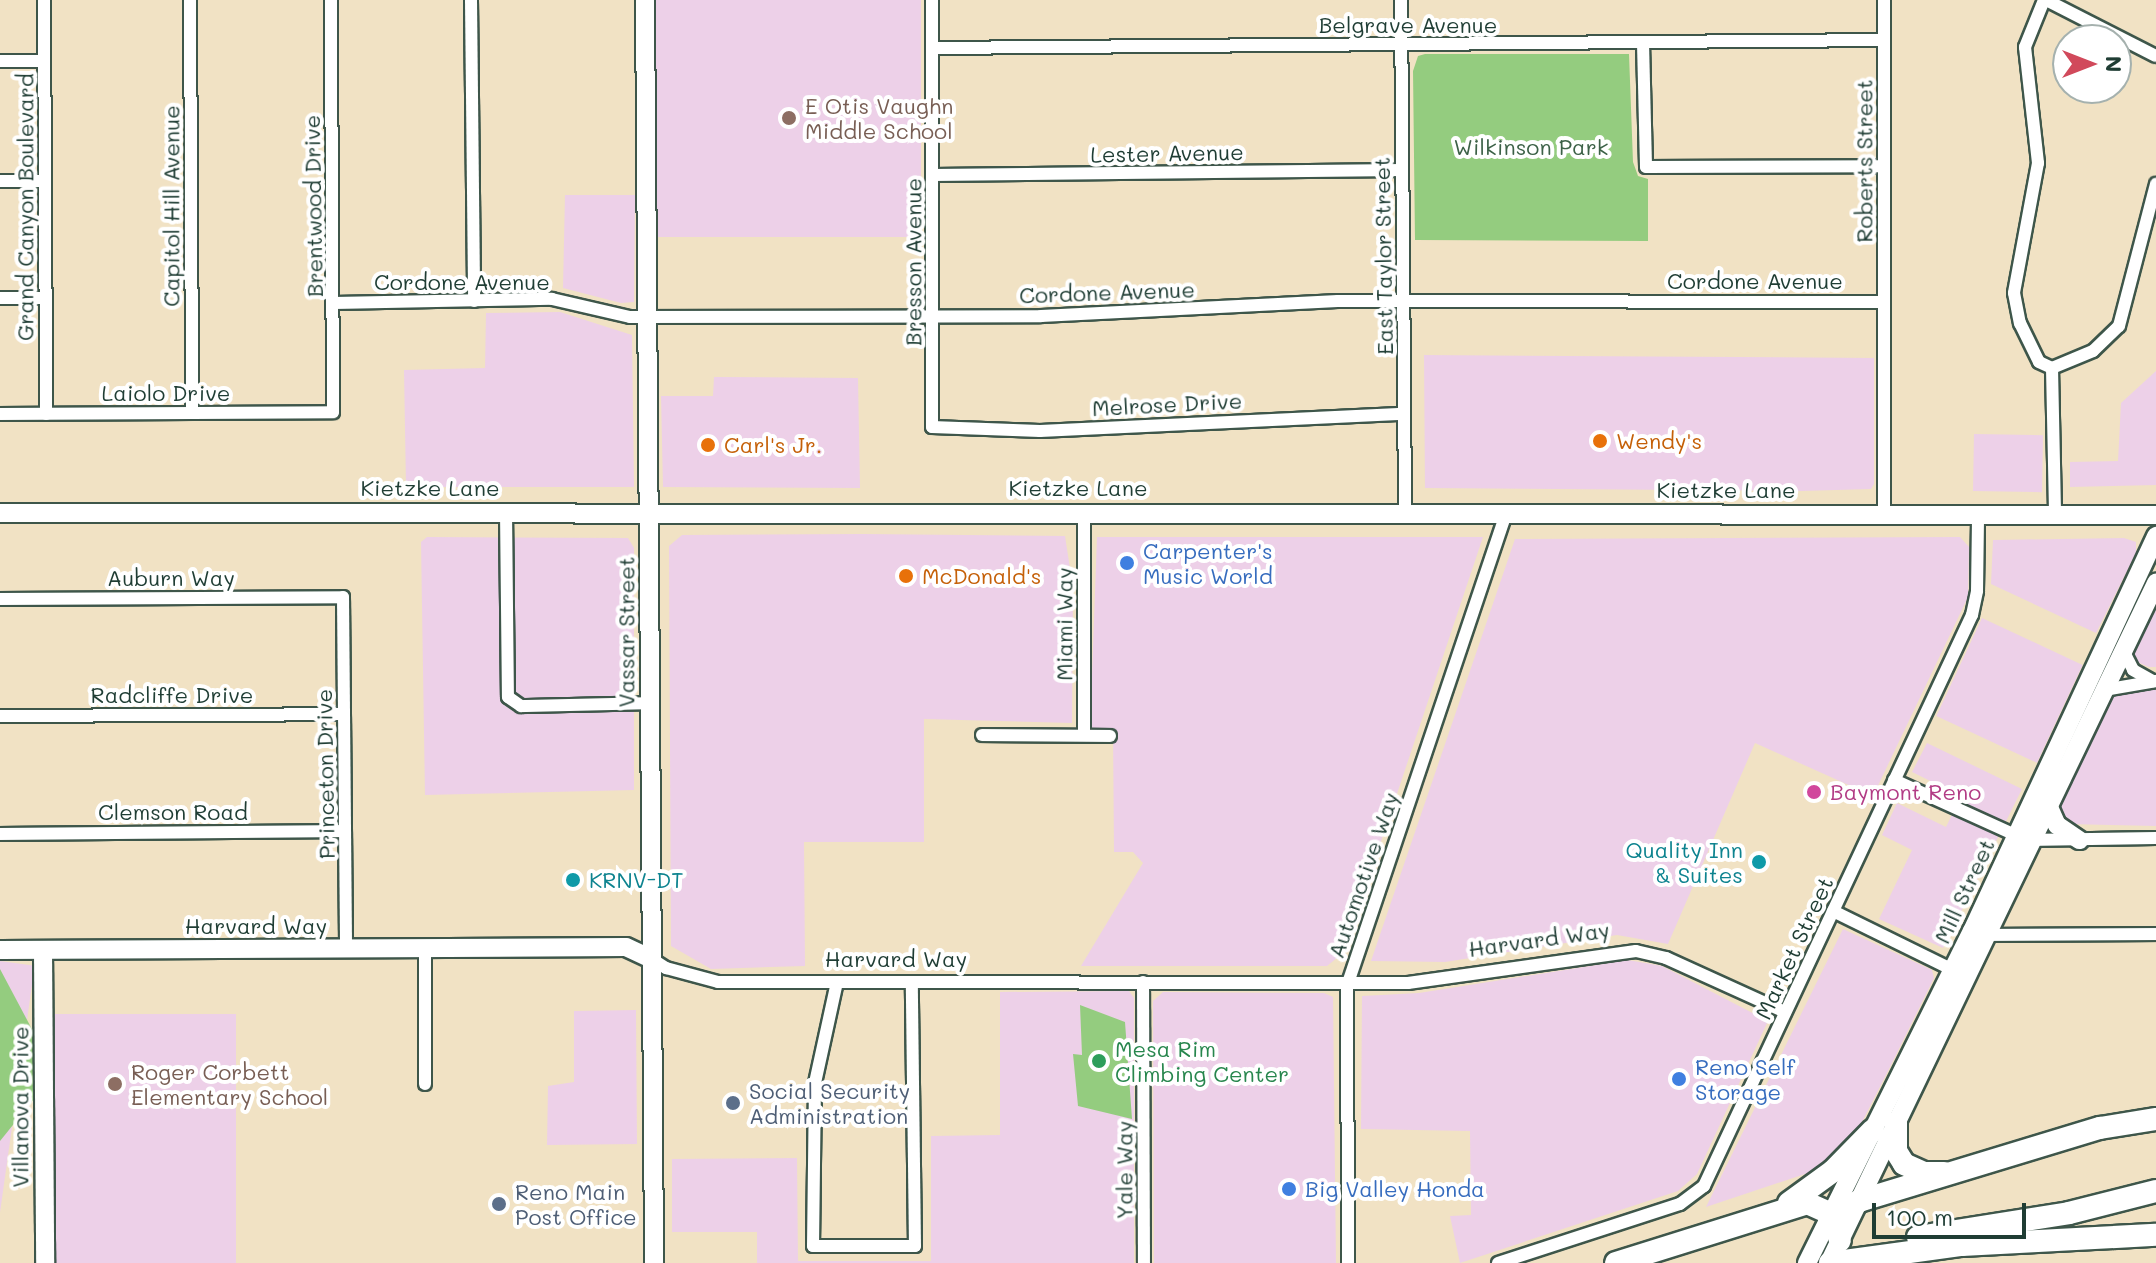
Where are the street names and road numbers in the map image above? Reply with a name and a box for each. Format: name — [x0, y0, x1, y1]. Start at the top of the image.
street label: Belgrave Avenue — [1319, 12, 1497, 38]
street label: Grand Canyon Boulevard — [12, 73, 38, 341]
street label: Roberts Street — [1851, 79, 1877, 243]
street label: Capitol Hill Avenue — [158, 105, 184, 307]
street label: Brentwood Drive — [298, 115, 328, 297]
street label: Lester Avenue — [1090, 138, 1244, 168]
street label: East Taylor Street — [1368, 157, 1398, 355]
street label: Bresson Avenue — [900, 178, 926, 346]
street label: Cordone Avenue — [1667, 268, 1843, 294]
street label: Cordone Avenue — [374, 269, 550, 295]
street label: Cordone Avenue — [1019, 276, 1195, 308]
street label: Laiolo Drive — [102, 380, 230, 406]
street label: Melrose Drive — [1091, 387, 1243, 421]
street label: Kietzke Lane — [360, 475, 500, 501]
street label: Kietzke Lane — [1008, 475, 1148, 501]
street label: Kietzke Lane — [1656, 477, 1796, 503]
street label: Vassar Street — [613, 556, 639, 708]
street label: Auburn Way — [107, 565, 235, 591]
street label: Miami Way — [1051, 567, 1077, 681]
street label: Radcliffe Drive — [91, 682, 253, 708]
street label: Princeton Drive — [310, 689, 340, 859]
street label: Automotive Way — [1322, 789, 1404, 961]
street label: Clemson Road — [98, 799, 248, 825]
street label: Mill Street — [1928, 834, 2000, 948]
street label: Market Street — [1749, 872, 1839, 1024]
street label: Harvard Way — [185, 913, 327, 939]
street label: Harvard Way — [1467, 916, 1611, 962]
street label: Harvard Way — [825, 946, 967, 972]
street label: Villanova Drive — [7, 1026, 33, 1188]
street label: Yale Way — [1111, 1121, 1137, 1219]

